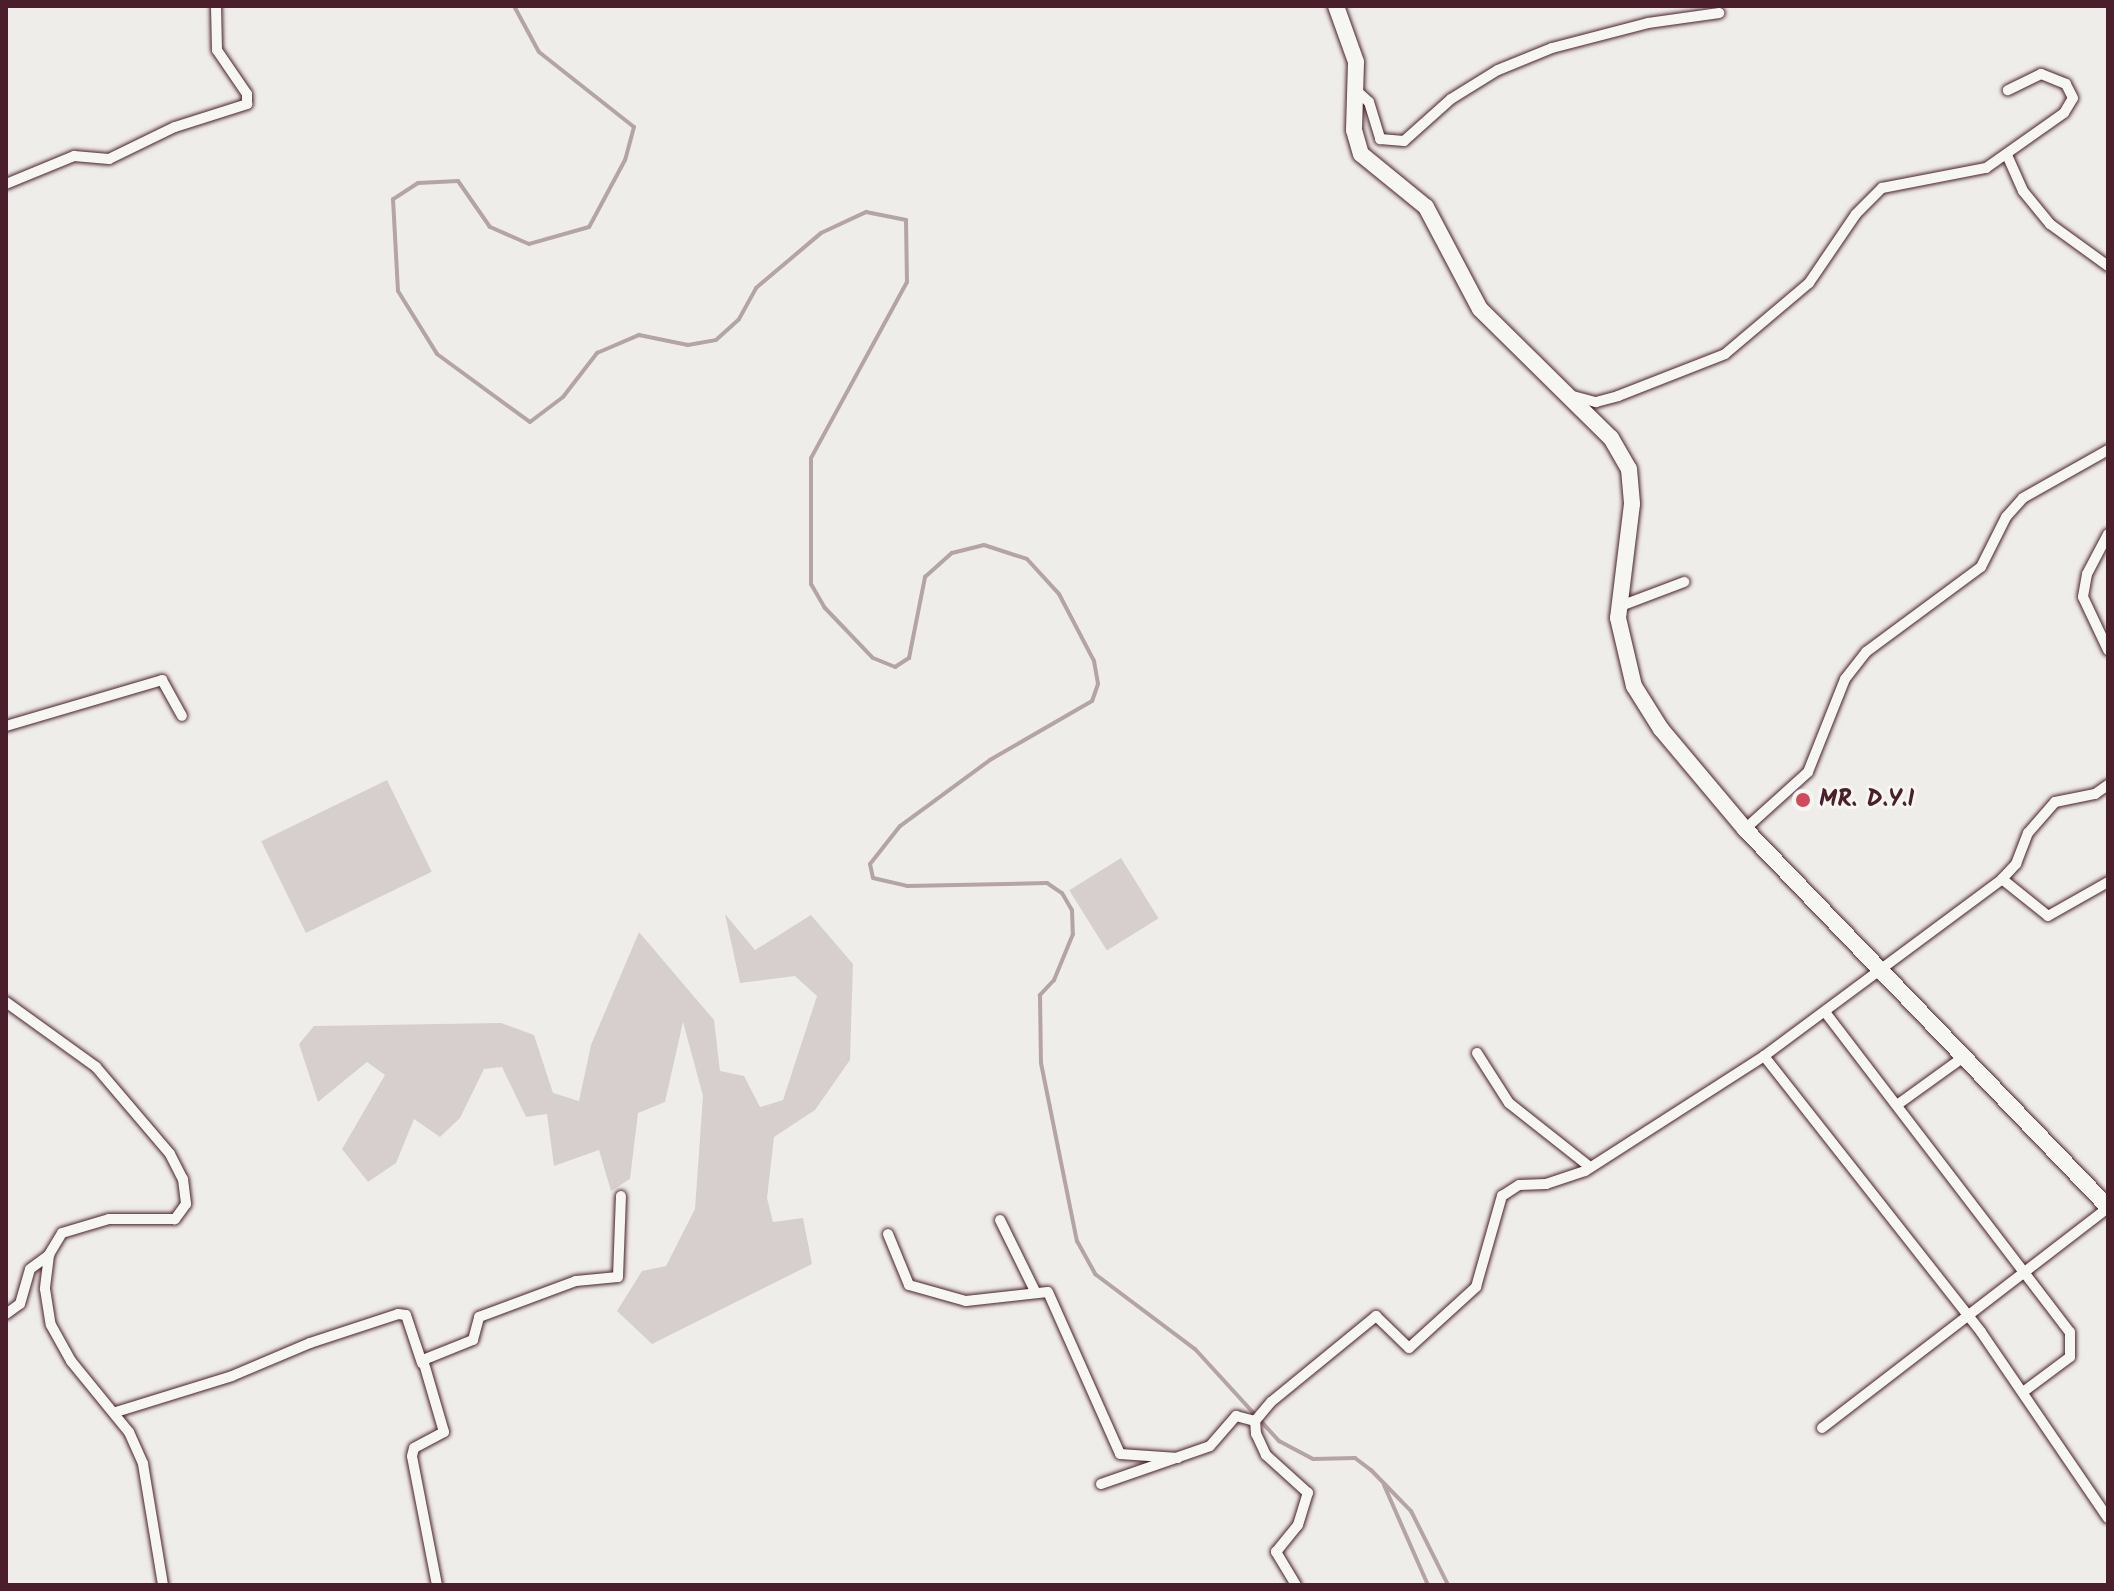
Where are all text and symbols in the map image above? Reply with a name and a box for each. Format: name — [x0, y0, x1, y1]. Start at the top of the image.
place label: MR. D.Y.I — [1819, 786, 1915, 814]
marker: MR. D.Y.I — [1794, 791, 1812, 809]

